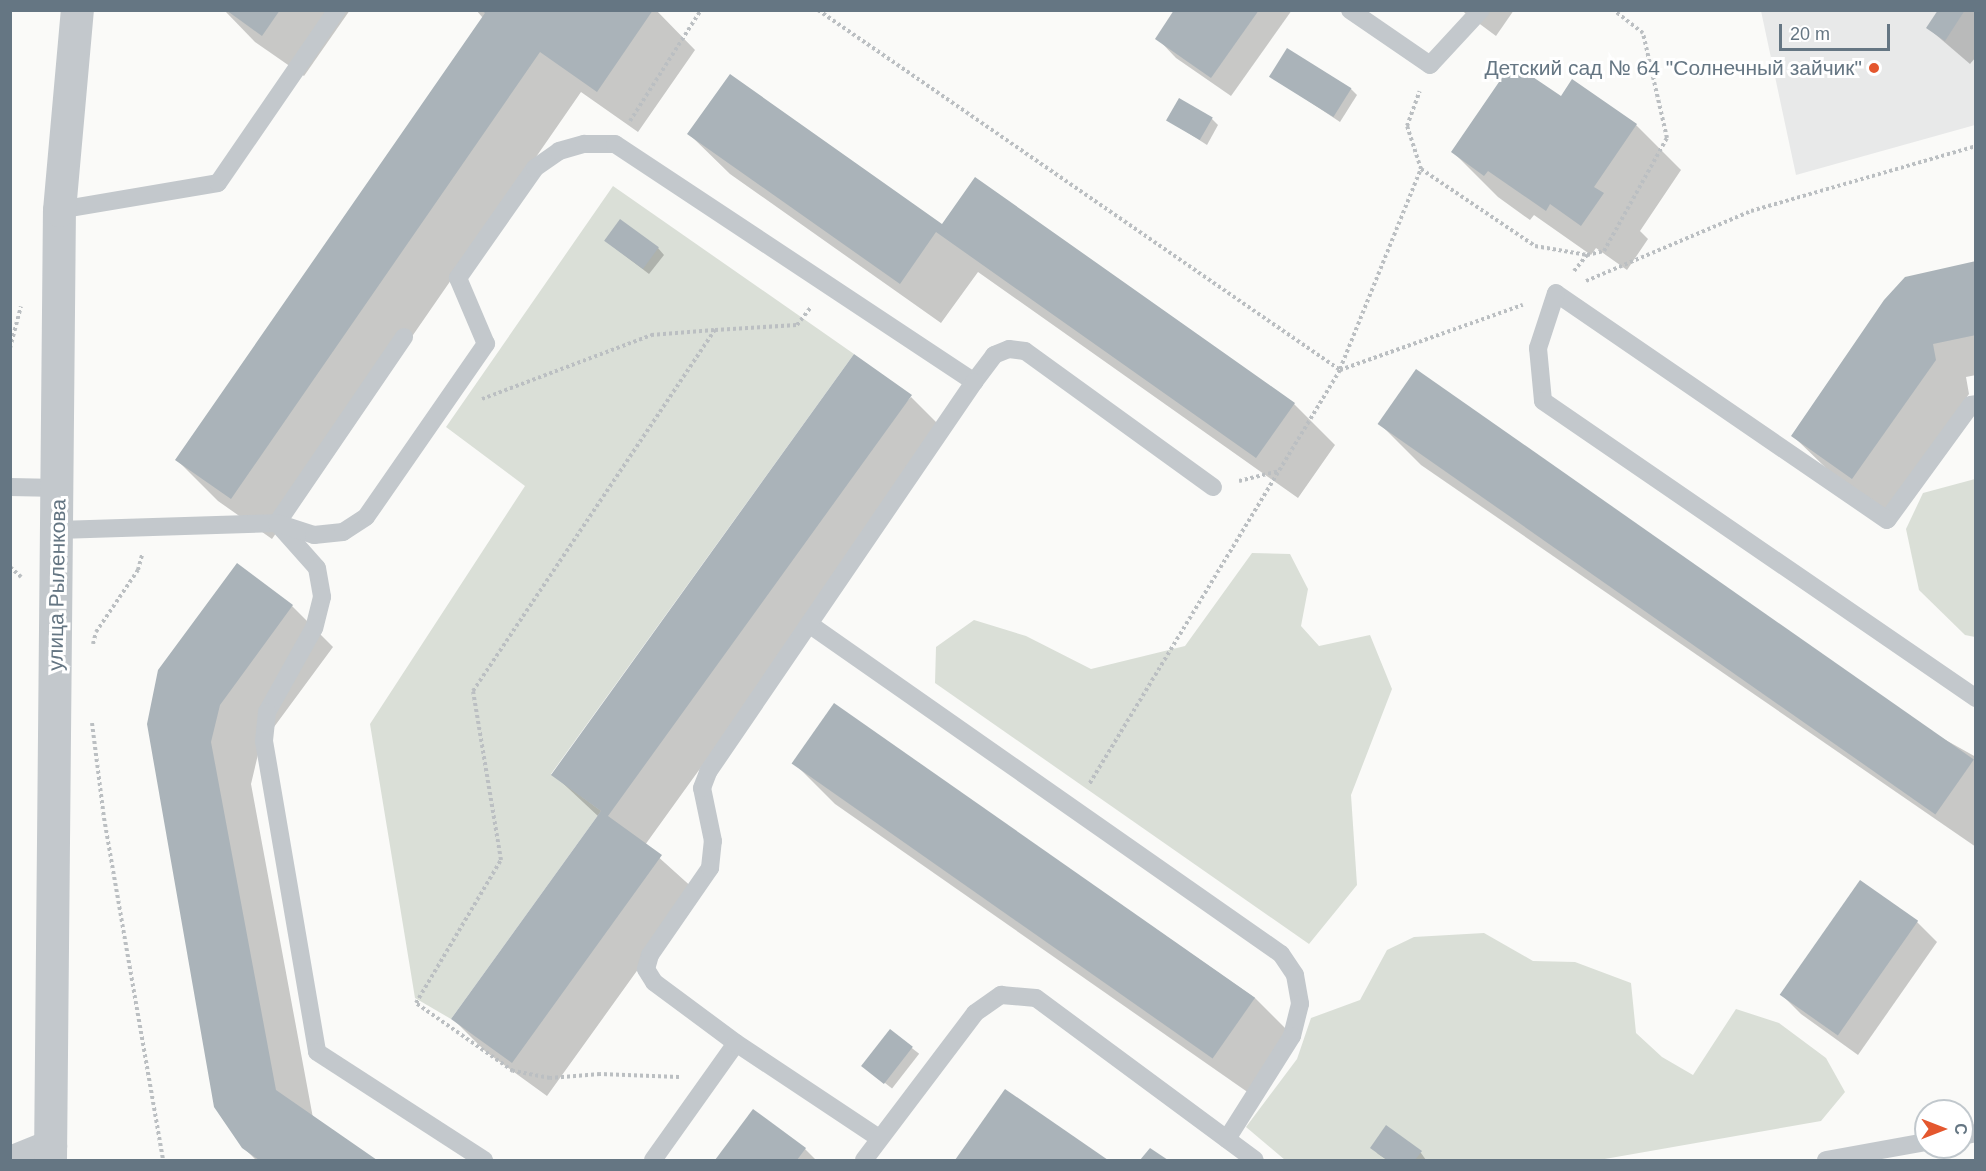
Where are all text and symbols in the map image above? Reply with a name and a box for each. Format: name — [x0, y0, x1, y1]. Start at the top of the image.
scale bar — [1782, 12, 1893, 50]
text: 20 m — [1790, 24, 1830, 44]
place label: Детский сад № 64 "Солнечный зайчик" — [1484, 55, 1862, 81]
marker: Детский сад № 64 "Солнечный зайчик" — [1867, 61, 1881, 75]
street label: улица Рыленкова — [43, 499, 71, 671]
north arrow — [1914, 1099, 1974, 1159]
text: С — [1952, 1123, 1969, 1135]

